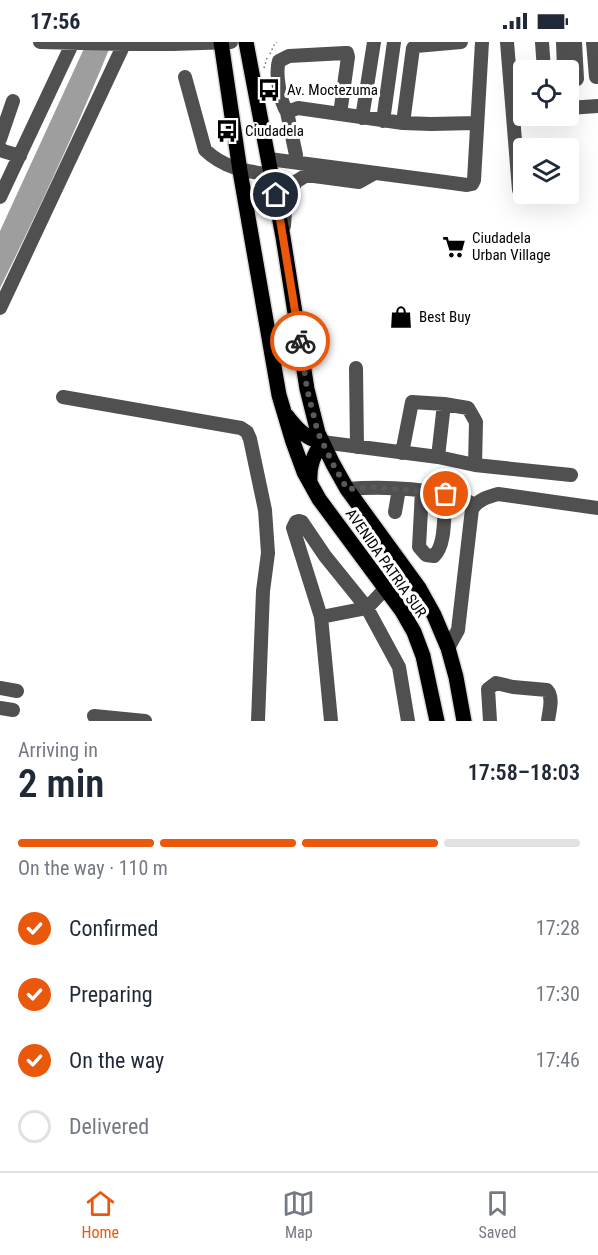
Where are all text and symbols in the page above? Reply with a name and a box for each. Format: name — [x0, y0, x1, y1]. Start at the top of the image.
text: 17:56 — [30, 9, 81, 34]
map controls — [513, 60, 579, 204]
button: locate — [513, 60, 579, 126]
bus stop icon: Av. Moctezuma — [256, 77, 282, 103]
place label: Av. Moctezuma — [287, 81, 378, 99]
bus stop icon: Ciudadela — [214, 118, 240, 144]
place label: Ciudadela — [245, 122, 304, 140]
button: layers — [513, 138, 579, 204]
pin — [250, 169, 301, 220]
icon: home — [259, 178, 292, 211]
place label: Ciudadela Urban Village — [472, 229, 551, 264]
supermarket icon: Ciudadela Urban Village — [441, 234, 467, 260]
shop icon: Best Buy — [388, 304, 414, 330]
place label: Best Buy — [419, 308, 471, 326]
courier — [270, 311, 330, 371]
icon: bike — [284, 325, 317, 358]
pin — [420, 468, 471, 519]
icon: bag — [429, 477, 462, 510]
street label: AVENIDA PATRIA SUR — [342, 505, 430, 621]
text: Arriving in — [18, 738, 98, 762]
text: 17:58–18:03 — [468, 760, 580, 785]
text: 2 min — [18, 761, 104, 807]
text: On the way · 110 m — [18, 856, 168, 880]
icon: check — [18, 912, 51, 945]
text: Confirmed — [69, 916, 158, 941]
text: 17:28 — [536, 916, 580, 940]
icon: check — [18, 978, 51, 1011]
text: Preparing — [69, 982, 153, 1007]
text: 17:30 — [536, 982, 580, 1006]
icon: check — [18, 1044, 51, 1077]
text: On the way — [69, 1048, 164, 1073]
text: 17:46 — [536, 1048, 580, 1072]
text: Delivered — [69, 1114, 149, 1139]
tab: Home — [82, 1187, 119, 1242]
tab: Map — [282, 1187, 315, 1242]
tab: Saved — [478, 1187, 516, 1242]

